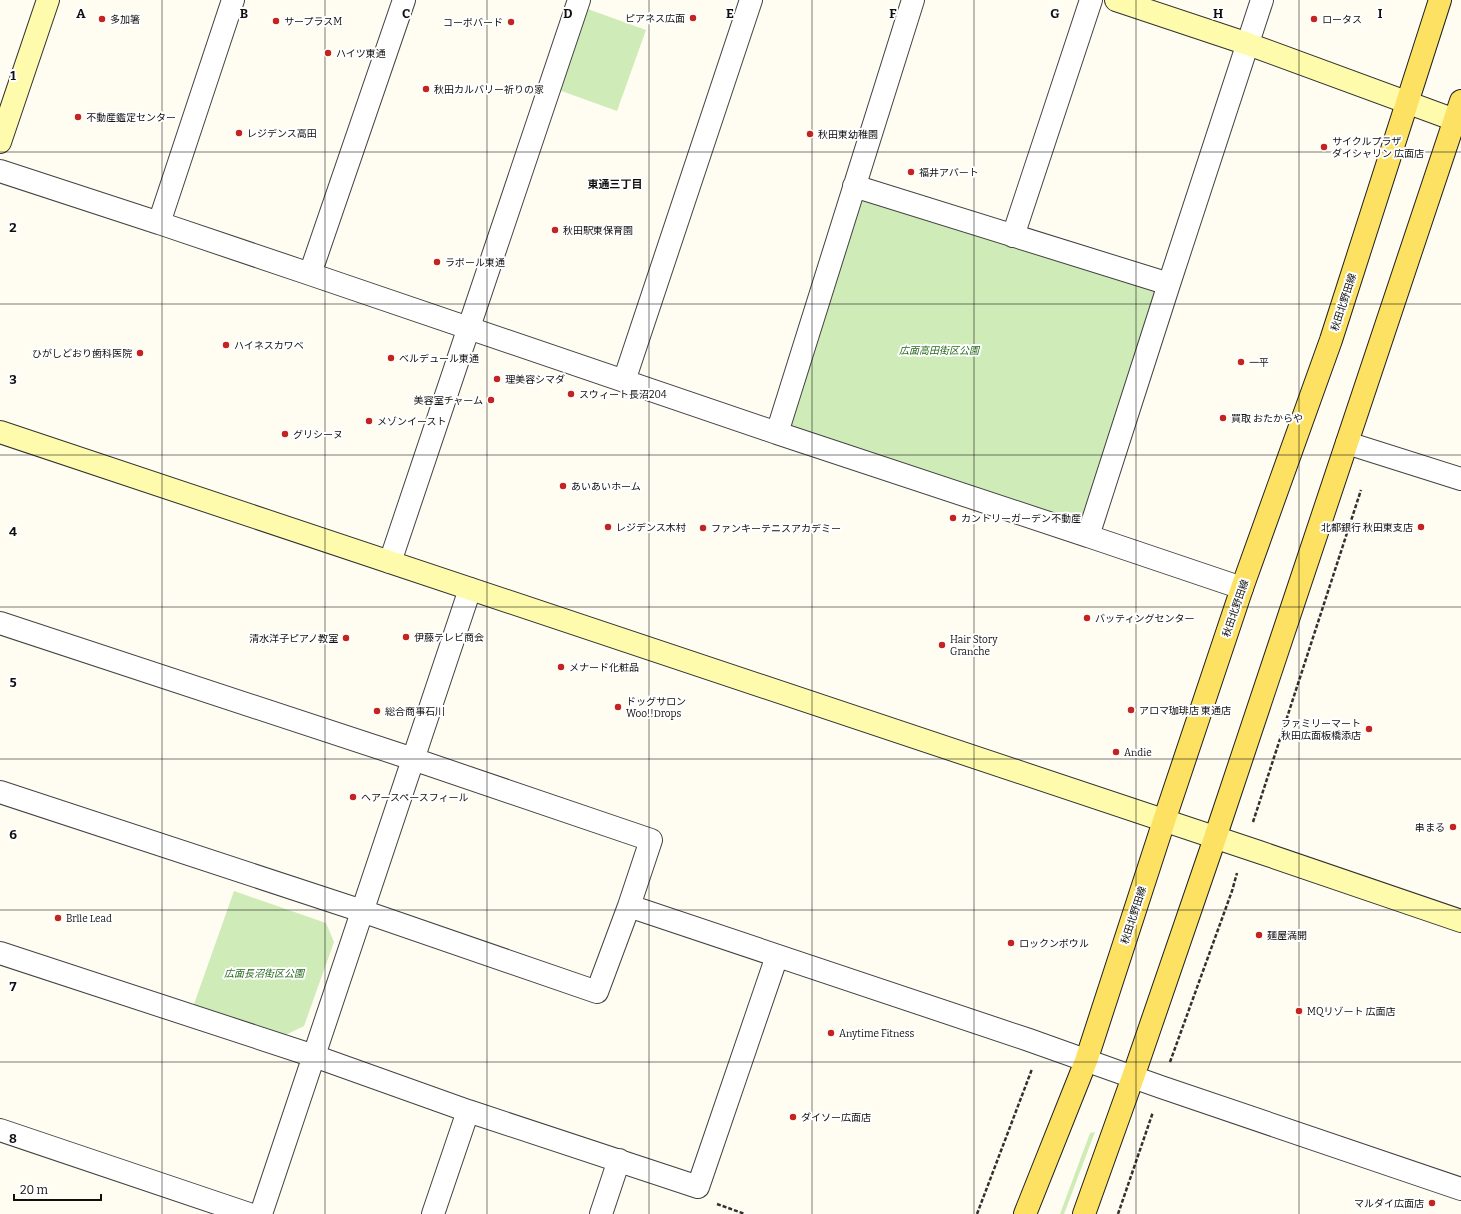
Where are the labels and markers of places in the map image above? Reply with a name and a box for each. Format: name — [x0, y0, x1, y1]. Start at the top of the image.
place label: ピアネス広面 — [625, 13, 685, 25]
marker: ピアネス広面 — [688, 13, 698, 23]
marker: 多加箸 — [97, 14, 107, 24]
place label: 多加箸 — [110, 14, 140, 26]
marker: ロータス — [1309, 14, 1319, 24]
place label: ロータス — [1322, 14, 1362, 26]
marker: サープラスM — [271, 16, 281, 26]
place label: サープラスM — [284, 16, 342, 28]
place label: コーポバード — [443, 17, 503, 29]
marker: コーポバード — [506, 17, 516, 27]
marker: ハイツ東通 — [323, 48, 333, 58]
place label: ハイツ東通 — [336, 48, 386, 60]
marker: 秋田カルバリー祈りの家 — [421, 84, 431, 94]
place label: 秋田カルバリー祈りの家 — [434, 84, 544, 96]
marker: 不動産鑑定センター — [73, 112, 83, 122]
place label: 不動産鑑定センター — [86, 112, 176, 124]
marker: レジデンス高田 — [234, 128, 244, 138]
place label: レジデンス高田 — [247, 128, 317, 140]
marker: 秋田東幼稚園 — [805, 129, 815, 139]
place label: 秋田東幼稚園 — [818, 129, 878, 141]
place label: サイクルプラザ ダイシャリン 広面店 — [1332, 136, 1424, 160]
marker: サイクルプラザ ダイシャリン 広面店 — [1319, 142, 1329, 152]
marker: 福井アパート — [906, 167, 916, 177]
place label: 福井アパート — [919, 167, 979, 179]
marker: 秋田駅東保育園 — [550, 225, 560, 235]
place label: 秋田駅東保育園 — [563, 225, 633, 237]
marker: ラポール東通 — [432, 257, 442, 267]
place label: ラポール東通 — [445, 257, 505, 269]
marker: ハイネスカワベ — [221, 340, 231, 350]
place label: ハイネスカワベ — [234, 340, 304, 352]
place label: ひがしどおり歯科医院 — [32, 348, 132, 360]
marker: ひがしどおり歯科医院 — [135, 348, 145, 358]
marker: ベルデュール東通 — [386, 353, 396, 363]
place label: ベルデュール東通 — [399, 353, 479, 365]
marker: 一平 — [1236, 357, 1246, 367]
place label: 一平 — [1249, 357, 1269, 369]
marker: 理美容シマダ — [492, 374, 502, 384]
place label: 理美容シマダ — [505, 374, 565, 386]
marker: スウィート長沼204 — [566, 389, 576, 399]
place label: スウィート長沼204 — [579, 389, 667, 401]
place label: 美容室チャーム — [413, 395, 483, 407]
marker: 美容室チャーム — [486, 395, 496, 405]
marker: 買取 おたからや — [1218, 413, 1228, 423]
place label: 買取 おたからや — [1231, 413, 1303, 425]
marker: メゾンイースト — [364, 416, 374, 426]
place label: メゾンイースト — [377, 416, 447, 428]
marker: グリシーヌ — [280, 429, 290, 439]
place label: グリシーヌ — [293, 429, 343, 441]
marker: あいあいホーム — [558, 481, 568, 491]
place label: あいあいホーム — [571, 481, 641, 493]
marker: カントリーガーデン不動産 — [948, 513, 958, 523]
place label: カントリーガーデン不動産 — [961, 513, 1081, 525]
marker: レジデンス木村 — [603, 522, 613, 532]
place label: レジデンス木村 — [616, 522, 686, 534]
place label: 北都銀行 秋田東支店 — [1321, 522, 1413, 534]
marker: 北都銀行 秋田東支店 — [1416, 522, 1426, 532]
marker: ファンキーテニスアカデミー — [698, 523, 708, 533]
place label: ファンキーテニスアカデミー — [711, 523, 841, 535]
marker: バッティングセンター — [1082, 613, 1092, 623]
place label: バッティングセンター — [1095, 613, 1194, 625]
marker: 伊藤テレビ商会 — [401, 632, 411, 642]
place label: 伊藤テレビ商会 — [414, 632, 484, 644]
place label: 清水洋子ピアノ教室 — [249, 633, 338, 645]
marker: 清水洋子ピアノ教室 — [341, 633, 351, 643]
place label: Hair Story Granche — [950, 634, 998, 658]
marker: Hair Story Granche — [937, 640, 947, 650]
marker: メナード化粧品 — [556, 662, 566, 672]
place label: メナード化粧品 — [569, 662, 639, 674]
place label: ドッグサロン Woo!!Drops — [626, 696, 686, 720]
marker: ドッグサロン Woo!!Drops — [613, 702, 623, 712]
marker: アロマ珈琲店 東通店 — [1126, 705, 1136, 715]
place label: アロマ珈琲店 東通店 — [1139, 705, 1231, 717]
marker: 総合商事石川 — [372, 706, 382, 716]
place label: 総合商事石川 — [385, 706, 445, 718]
place label: ファミリーマート 秋田広面板橋添店 — [1281, 718, 1361, 742]
marker: ファミリーマート 秋田広面板橋添店 — [1364, 724, 1374, 734]
marker: Andie — [1111, 747, 1121, 757]
place label: Andie — [1124, 747, 1152, 759]
marker: ヘアースペースフィール — [348, 792, 358, 802]
place label: ヘアースペースフィール — [361, 792, 469, 804]
place label: 串まる — [1415, 822, 1445, 834]
marker: 串まる — [1448, 822, 1458, 832]
marker: Brlle Lead — [53, 913, 63, 923]
place label: Brlle Lead — [66, 913, 112, 925]
marker: 麺屋満開 — [1254, 930, 1264, 940]
place label: 麺屋満開 — [1267, 930, 1307, 942]
marker: ロックンボウル — [1006, 938, 1016, 948]
place label: ロックンボウル — [1019, 938, 1089, 950]
marker: MQリゾート 広面店 — [1294, 1006, 1304, 1016]
place label: MQリゾート 広面店 — [1307, 1006, 1395, 1018]
marker: Anytime Fitness — [826, 1028, 836, 1038]
place label: Anytime Fitness — [839, 1028, 915, 1040]
marker: ダイソー広面店 — [788, 1112, 798, 1122]
place label: ダイソー広面店 — [801, 1112, 871, 1124]
place label: マルダイ広面店 — [1354, 1198, 1424, 1210]
marker: マルダイ広面店 — [1427, 1198, 1437, 1208]

